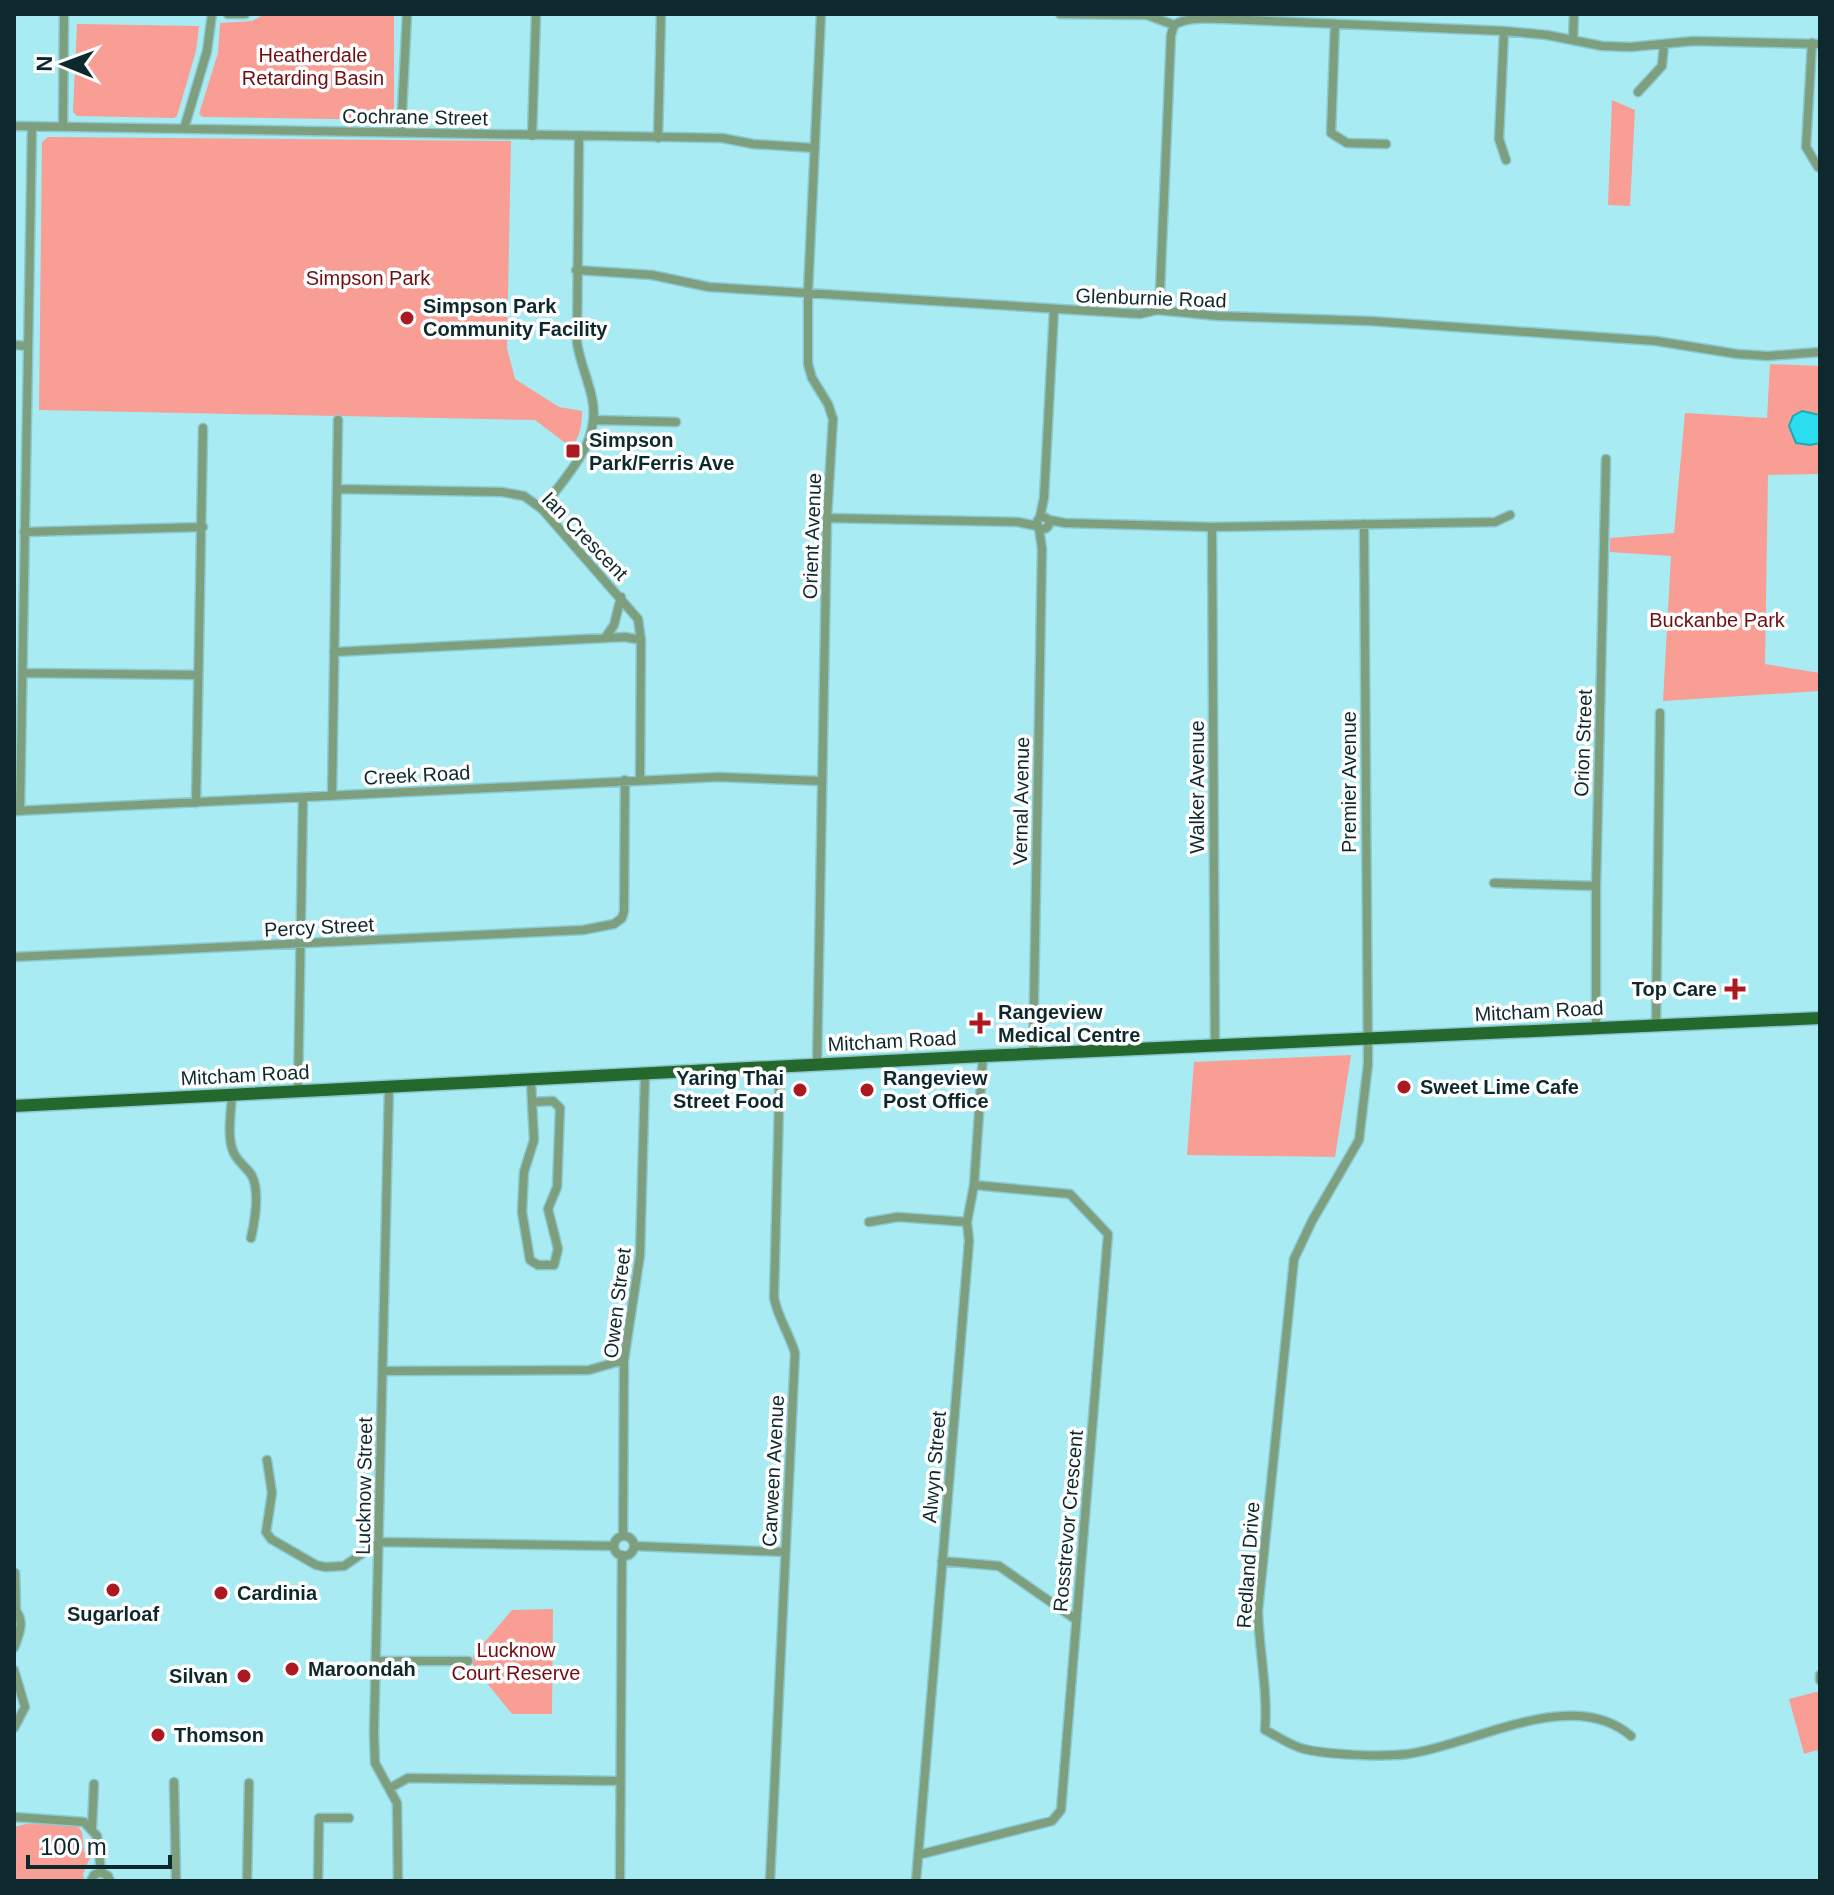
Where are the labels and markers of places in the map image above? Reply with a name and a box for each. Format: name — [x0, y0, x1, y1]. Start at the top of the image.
place label: Simpson Park Community Facility — [423, 295, 608, 340]
marker: Simpson Park Community Facility — [398, 309, 416, 327]
place label: Simpson Park/Ferris Ave — [589, 429, 734, 474]
marker: Simpson Park/Ferris Ave — [564, 442, 582, 460]
place label: Top Care — [1632, 978, 1717, 1000]
marker: Top Care — [1724, 978, 1746, 1000]
place label: Rangeview Medical Centre — [998, 1001, 1140, 1046]
marker: Rangeview Medical Centre — [969, 1012, 991, 1034]
place label: Yaring Thai Street Food — [673, 1067, 784, 1112]
place label: Rangeview Post Office — [883, 1067, 989, 1112]
place label: Sweet Lime Cafe — [1420, 1076, 1579, 1098]
marker: Sweet Lime Cafe — [1395, 1078, 1413, 1096]
marker: Yaring Thai Street Food — [791, 1081, 809, 1099]
marker: Rangeview Post Office — [858, 1081, 876, 1099]
marker: Sugarloaf — [104, 1581, 122, 1599]
place label: Cardinia — [237, 1582, 318, 1604]
marker: Cardinia — [212, 1584, 230, 1602]
place label: Sugarloaf — [67, 1603, 159, 1625]
place label: Maroondah — [308, 1658, 416, 1680]
marker: Maroondah — [283, 1660, 301, 1678]
place label: Silvan — [169, 1665, 228, 1687]
marker: Silvan — [235, 1667, 253, 1685]
place label: Thomson — [174, 1724, 264, 1746]
marker: Thomson — [149, 1726, 167, 1744]

